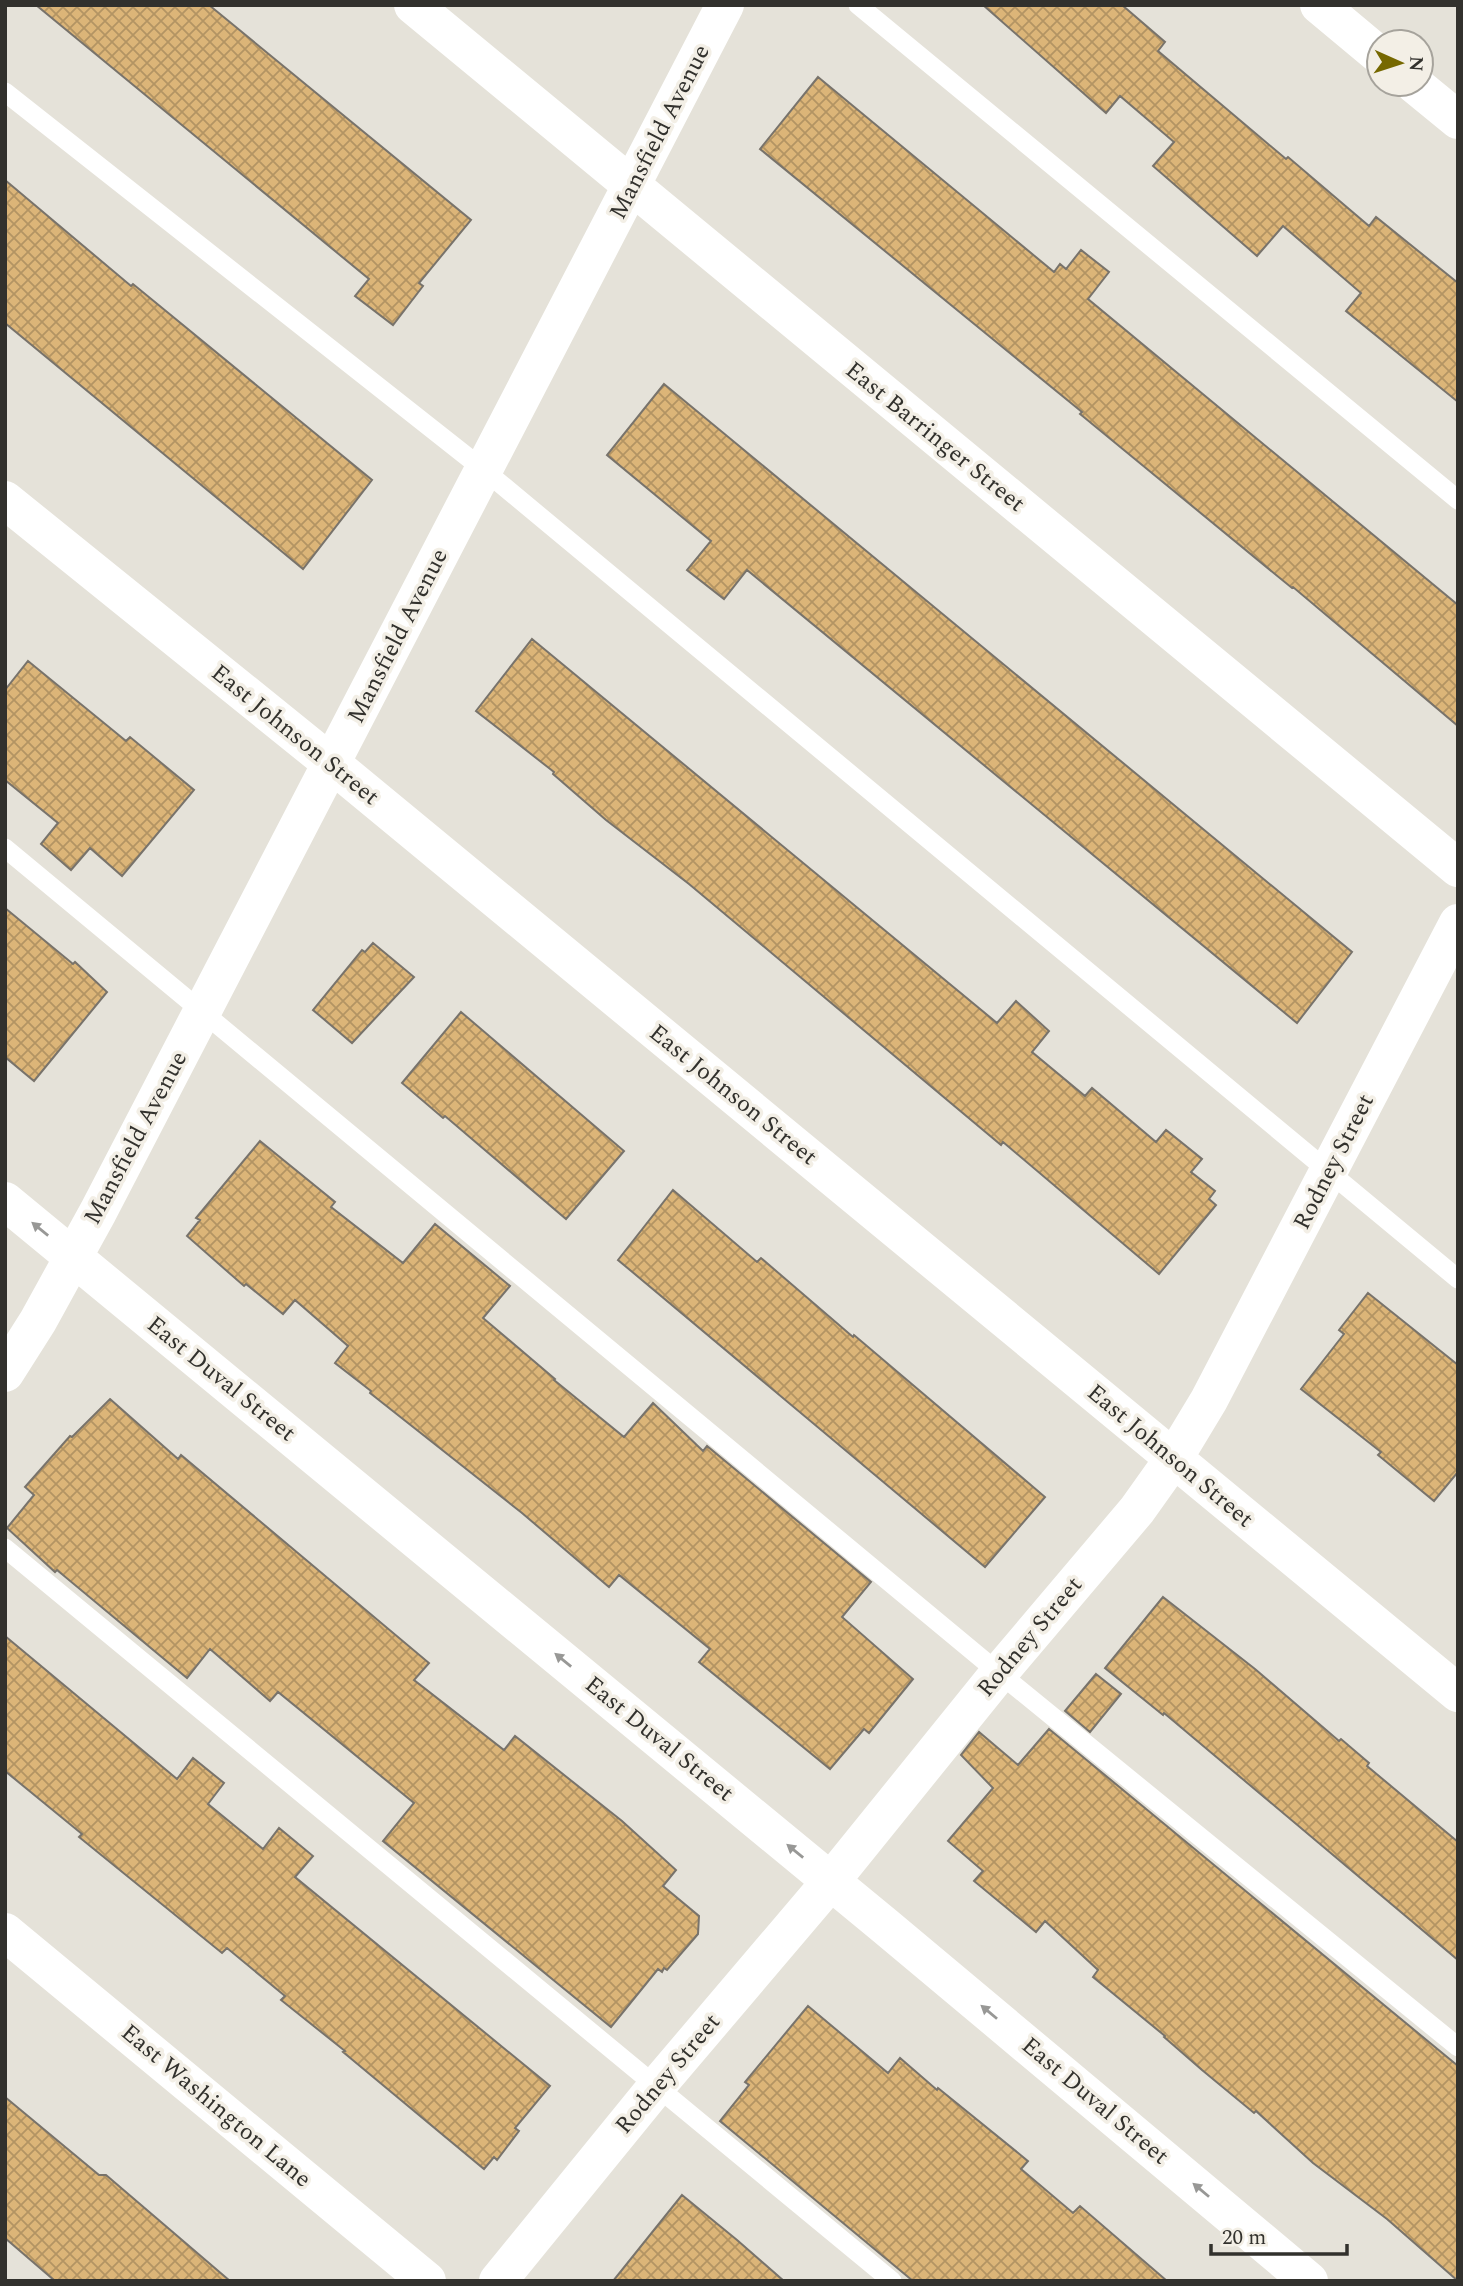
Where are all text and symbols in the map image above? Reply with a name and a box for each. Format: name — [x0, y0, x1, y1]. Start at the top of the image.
north arrow — [1365, 28, 1435, 98]
street label: Mansfield Avenue — [600, 38, 720, 226]
text: N — [1401, 55, 1430, 72]
street label: East Barringer Street — [837, 353, 1033, 521]
street label: Mansfield Avenue — [338, 542, 458, 730]
street label: East Johnson Street — [203, 656, 387, 814]
street label: East Johnson Street — [641, 1016, 825, 1174]
street label: Mansfield Avenue — [75, 1045, 197, 1231]
street label: Rodney Street — [1284, 1088, 1384, 1236]
one-way arrow — [31, 1222, 48, 1237]
street label: East Duval Street — [138, 1307, 304, 1451]
street label: East Johnson Street — [1079, 1375, 1261, 1537]
street label: Rodney Street — [968, 1569, 1092, 1705]
one-way arrow — [554, 1653, 571, 1668]
street label: East Duval Street — [576, 1667, 742, 1811]
one-way arrow — [786, 1844, 804, 1859]
one-way arrow — [980, 2005, 997, 2020]
street label: Rodney Street — [606, 2006, 730, 2142]
street label: East Washington Lane — [113, 2015, 319, 2197]
street label: East Duval Street — [1013, 2028, 1177, 2174]
one-way arrow — [1192, 2183, 1209, 2198]
scale bar — [1211, 2212, 1348, 2256]
text: 20 m — [1222, 2222, 1266, 2254]

